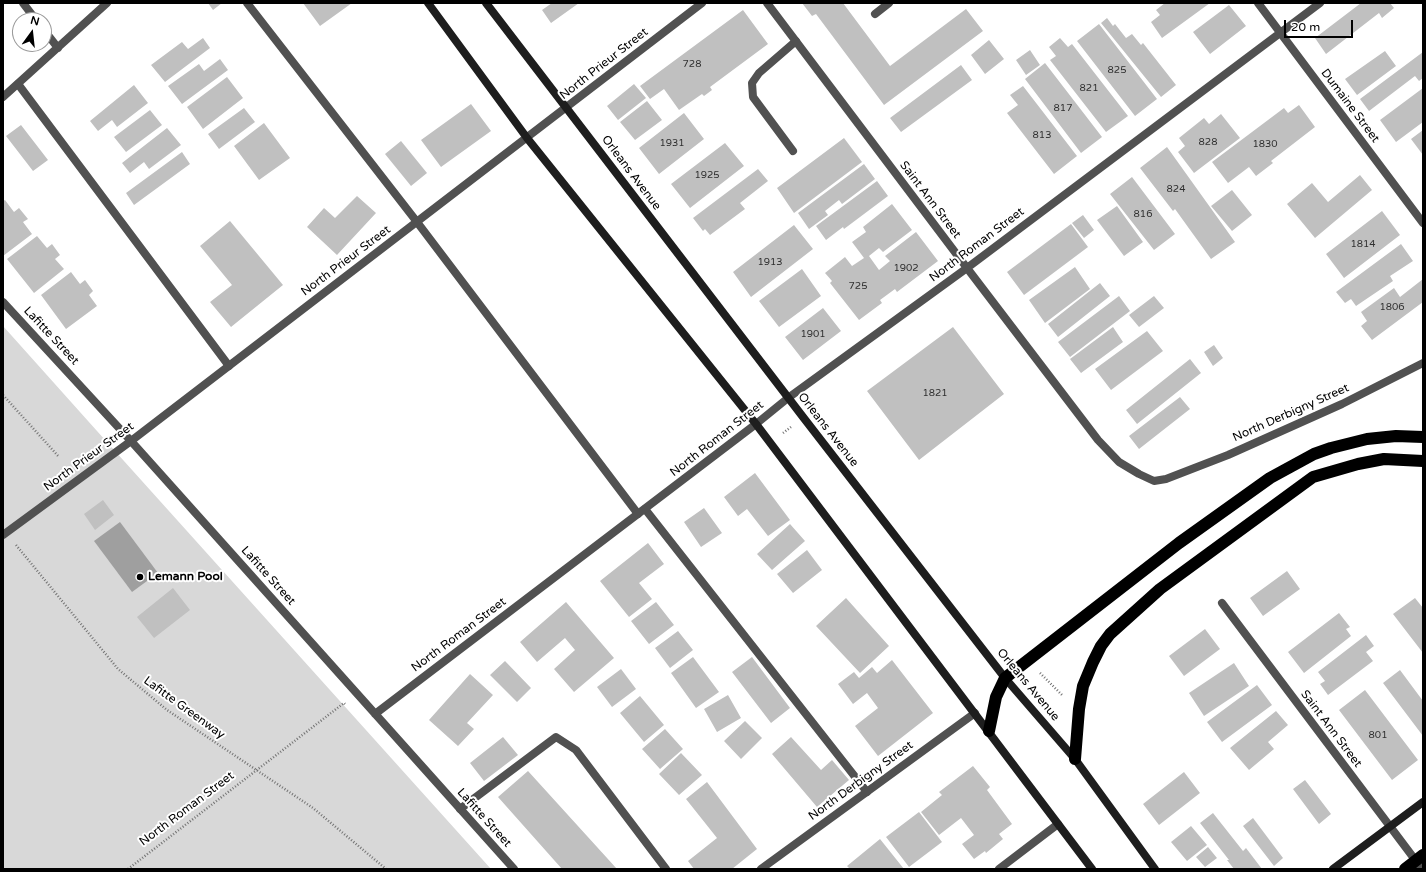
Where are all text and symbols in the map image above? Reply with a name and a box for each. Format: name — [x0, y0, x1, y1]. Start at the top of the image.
north arrow — [12, 12, 52, 52]
scale bar — [1286, 12, 1355, 38]
text: N — [29, 13, 41, 28]
text: 20 m — [1291, 20, 1320, 34]
street label: North Prieur Street — [557, 25, 651, 103]
house number: 728 — [683, 58, 701, 70]
house number: 825 — [1108, 64, 1126, 76]
street label: Dumaine Street — [1318, 66, 1382, 146]
house number: 821 — [1080, 82, 1098, 94]
house number: 817 — [1054, 102, 1072, 114]
house number: 813 — [1033, 129, 1051, 141]
street label: Orleans Avenue — [598, 133, 664, 213]
house number: 828 — [1199, 136, 1217, 148]
house number: 1931 — [659, 137, 685, 149]
house number: 1830 — [1252, 138, 1278, 150]
street label: Saint Ann Street — [896, 159, 964, 241]
house number: 1925 — [694, 169, 720, 181]
house number: 824 — [1167, 183, 1185, 195]
street label: North Roman Street — [927, 205, 1027, 285]
house number: 816 — [1134, 208, 1152, 220]
street label: North Prieur Street — [299, 223, 393, 299]
house number: 1814 — [1350, 238, 1376, 250]
house number: 1913 — [757, 256, 783, 268]
house number: 1902 — [893, 262, 919, 274]
house number: 725 — [849, 280, 867, 292]
house number: 1806 — [1379, 301, 1405, 313]
street label: Lafitte Street — [20, 304, 82, 368]
house number: 1901 — [800, 328, 826, 340]
street label: North Derbigny Street — [1231, 381, 1351, 445]
house number: 1821 — [922, 387, 948, 399]
street label: Orleans Avenue — [795, 390, 861, 470]
street label: North Roman Street — [667, 398, 767, 480]
street label: North Prieur Street — [41, 419, 137, 495]
street label: Lafitte Street — [238, 544, 298, 608]
place label: Lemann Pool — [148, 570, 223, 584]
marker: Lemann Pool — [135, 572, 145, 582]
street label: North Roman Street — [409, 595, 509, 675]
street label: Orleans Avenue — [994, 646, 1062, 724]
street label: Lafitte Greenway — [141, 674, 227, 742]
street label: Saint Ann Street — [1297, 688, 1365, 770]
house number: 801 — [1369, 729, 1387, 741]
street label: North Derbigny Street — [806, 738, 916, 824]
street label: North Roman Street — [137, 769, 237, 849]
street label: Lafitte Street — [454, 786, 514, 850]

